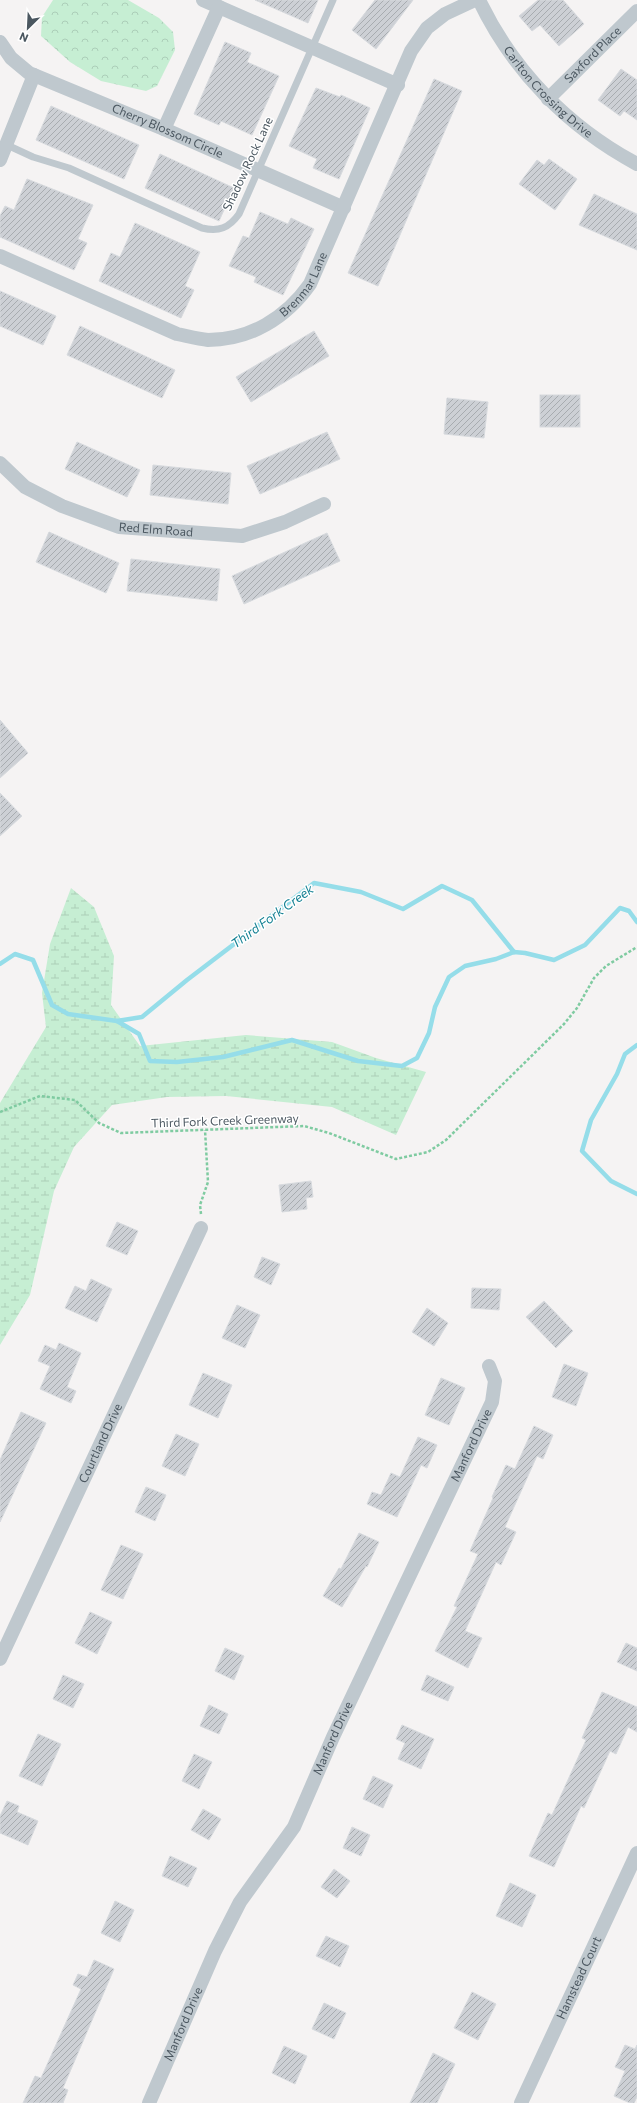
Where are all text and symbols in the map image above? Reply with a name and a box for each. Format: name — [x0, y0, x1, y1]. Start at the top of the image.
north arrow — [8, 8, 48, 48]
street label: Saxford Place — [561, 23, 623, 85]
text: N — [17, 30, 30, 45]
street label: Carlton Crossing Drive — [501, 43, 596, 140]
street label: Cherry Blossom Circle — [110, 100, 226, 160]
street label: Shadow Rock Lane — [219, 114, 275, 213]
street label: Brenmar Lane — [276, 250, 329, 319]
street label: Red Elm Road — [118, 519, 194, 538]
water label: Third Fork Creek — [227, 880, 317, 951]
street label: Third Fork Creek Greenway — [151, 1110, 299, 1130]
street label: Courtland Drive — [75, 1401, 124, 1485]
street label: Manford Drive — [447, 1406, 494, 1484]
street label: Manford Drive — [309, 1699, 355, 1777]
street label: Hamstead Court — [553, 1934, 603, 2021]
street label: Manford Drive — [160, 1985, 204, 2063]

